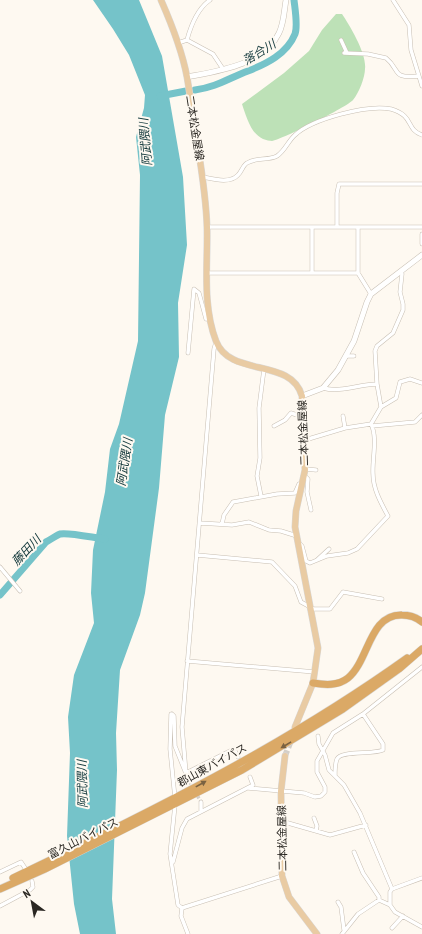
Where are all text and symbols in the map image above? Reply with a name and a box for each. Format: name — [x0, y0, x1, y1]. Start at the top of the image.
water label: 落合川 — [240, 35, 280, 68]
street label: 二本松金屋線 — [183, 94, 207, 162]
water label: 阿武隈川 — [135, 115, 155, 167]
street label: 二本松金屋線 — [295, 400, 311, 466]
water label: 阿武隈川 — [113, 435, 135, 487]
water label: 藤田川 — [8, 530, 45, 568]
street label: 郡山東バイパス — [175, 740, 249, 790]
one-way arrow — [280, 741, 292, 748]
water label: 阿武隈川 — [74, 758, 90, 808]
one-way arrow — [196, 780, 207, 787]
street label: 二本松金屋線 — [274, 805, 290, 871]
street label: 富久山バイパス — [46, 814, 120, 862]
north arrow — [12, 882, 52, 922]
text: N — [20, 886, 33, 901]

